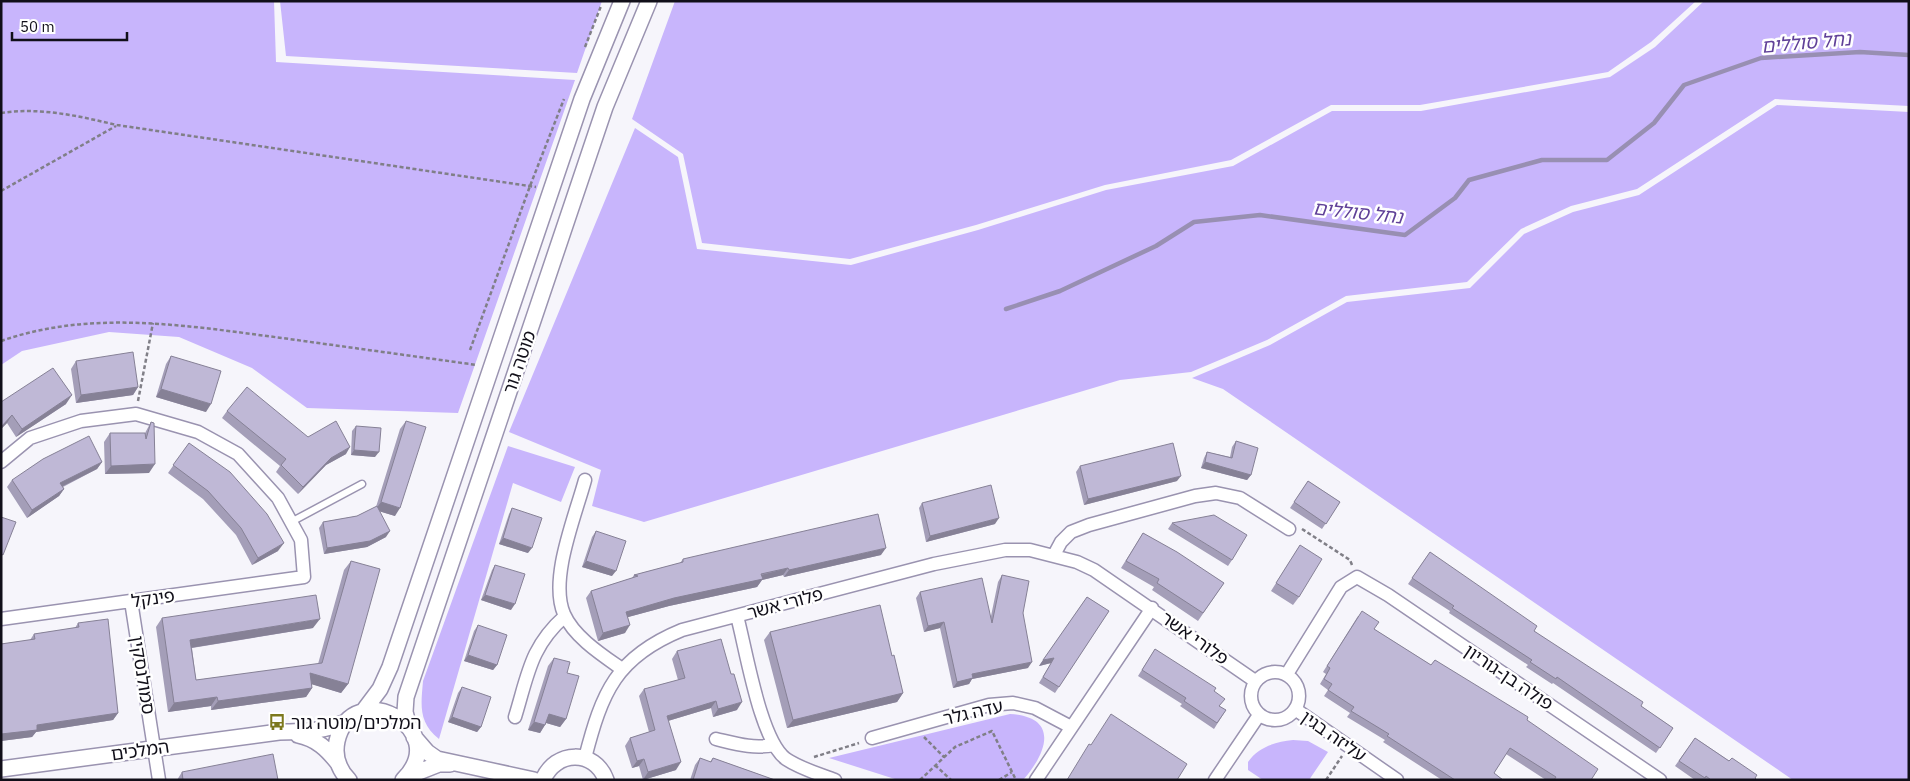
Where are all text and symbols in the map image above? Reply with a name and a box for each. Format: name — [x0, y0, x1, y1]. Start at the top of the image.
scale bar — [12, 10, 128, 42]
text: 50 m — [20, 17, 55, 36]
water label: נחל סוללים — [1760, 26, 1854, 58]
water label: נחל סוללים — [1312, 195, 1406, 229]
street label: מוטה גור — [497, 327, 541, 397]
street label: פלורי אשר — [744, 582, 826, 624]
street label: פינקל — [130, 584, 176, 612]
street label: פלורי אשר — [1157, 606, 1233, 670]
street label: סמולנסקין — [125, 634, 161, 716]
street label: פולה בן-גוריון — [1460, 639, 1558, 715]
street label: עדה גלר — [941, 694, 1005, 730]
street label: עליזה בגין — [1297, 705, 1371, 767]
place label: המלכים/מוטה גור — [291, 711, 422, 734]
bus stop icon: המלכים/מוטה גור — [267, 712, 287, 732]
street label: המלכים — [109, 735, 171, 765]

